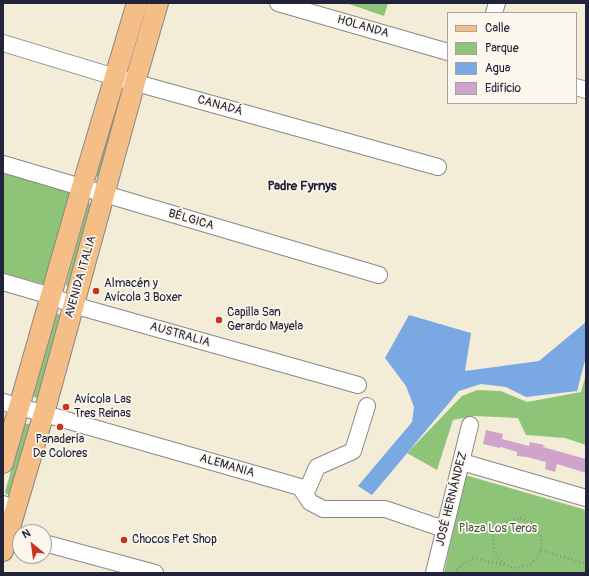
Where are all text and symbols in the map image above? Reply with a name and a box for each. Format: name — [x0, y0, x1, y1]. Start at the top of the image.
legend — [447, 12, 577, 104]
street label: HOLANDA — [335, 13, 391, 41]
text: Calle — [485, 21, 510, 36]
text: Parque — [485, 41, 519, 56]
text: Agua — [485, 61, 510, 76]
text: Edificio — [485, 81, 521, 96]
street label: CANADÁ — [196, 93, 244, 119]
district label: Padre Fyrnys — [267, 179, 337, 195]
street label: BÉLGICA — [167, 207, 215, 233]
street label: AVENIDA ITALIA — [62, 234, 100, 320]
place label: Almacén y Avícola 3 Boxer — [104, 277, 182, 305]
marker: Almacén y Avícola 3 Boxer — [91, 286, 101, 296]
place label: Capilla San Gerardo Mayela — [227, 306, 303, 334]
marker: Capilla San Gerardo Mayela — [214, 315, 224, 325]
street label: AUSTRALIA — [148, 320, 212, 350]
place label: Avícola Las Tres Reinas — [74, 393, 131, 421]
marker: Avícola Las Tres Reinas — [61, 402, 71, 412]
marker: Panadería De Colores — [55, 422, 65, 432]
place label: Panadería De Colores — [33, 433, 87, 461]
street label: JOSÉ HERNÁNDEZ — [433, 450, 471, 548]
street label: ALEMANIA — [198, 451, 256, 481]
park label: Plaza Los Teros — [459, 522, 537, 536]
north arrow — [12, 524, 52, 564]
text: N — [20, 526, 33, 541]
place label: Chocos Pet Shop — [132, 533, 217, 547]
marker: Chocos Pet Shop — [119, 535, 129, 545]

